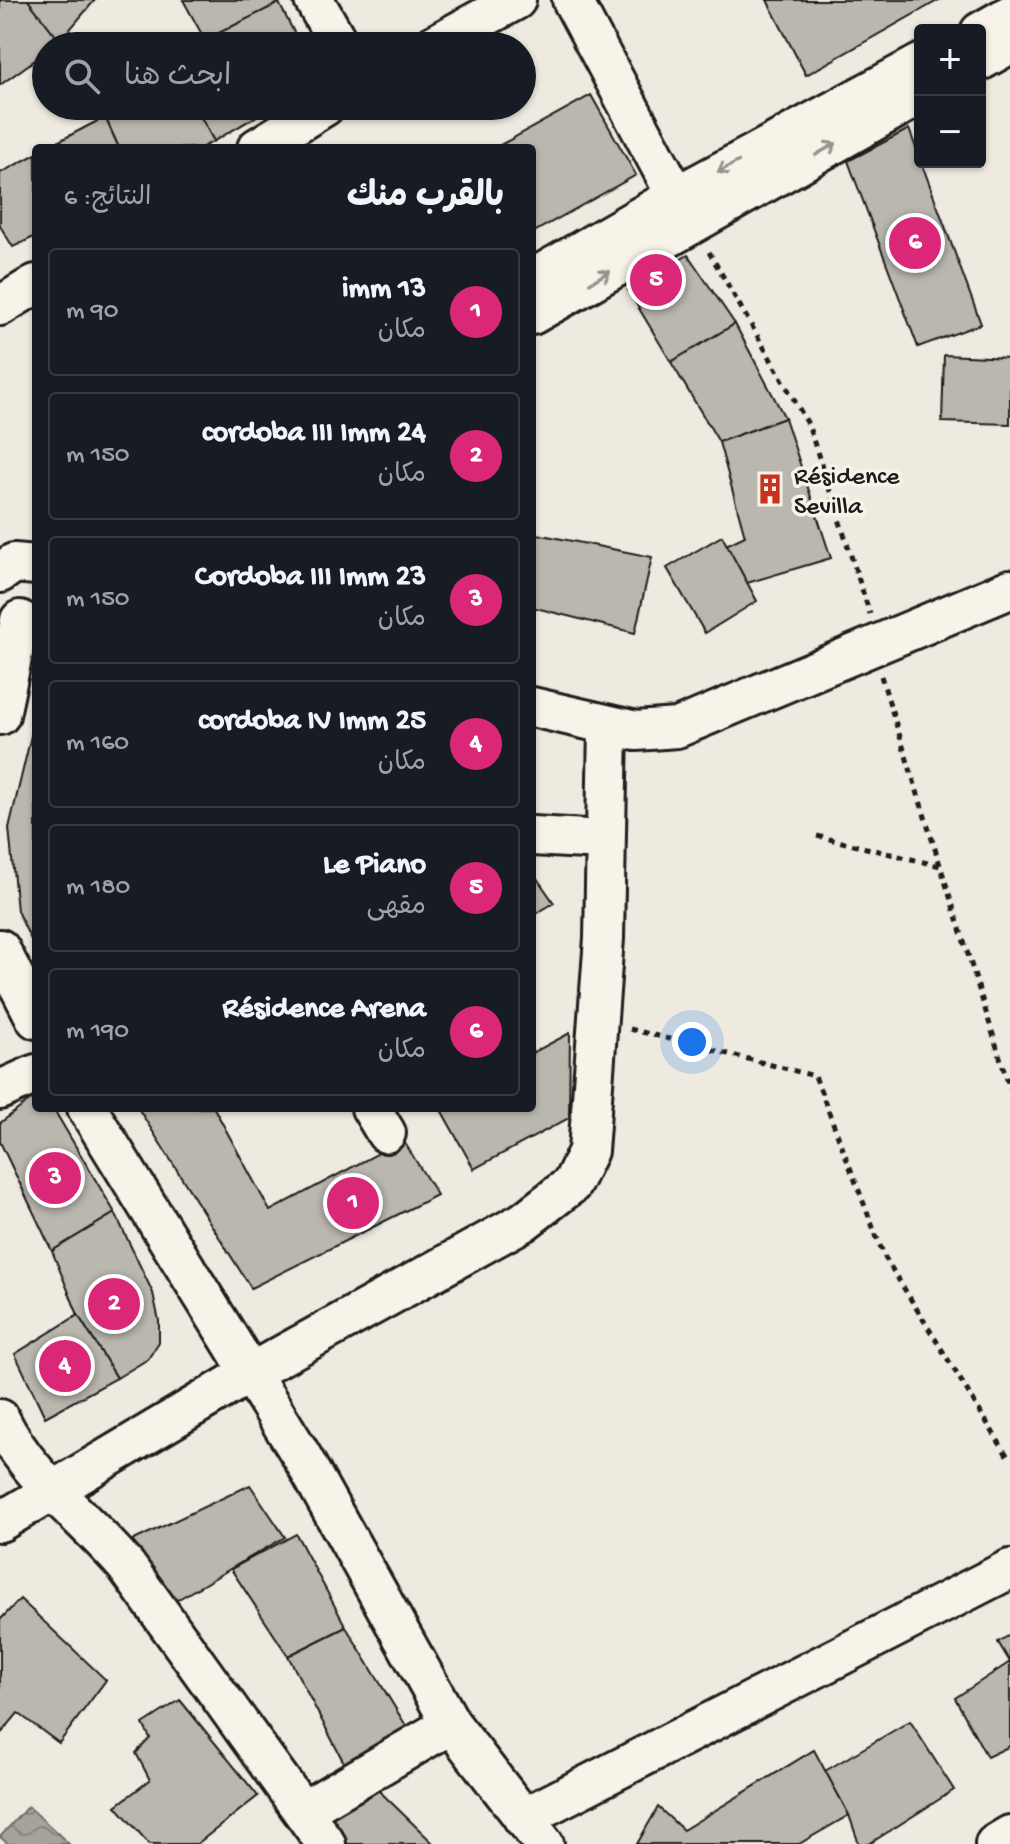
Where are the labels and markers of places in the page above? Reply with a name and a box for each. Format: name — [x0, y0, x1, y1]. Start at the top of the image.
pin: 6 — [889, 213, 941, 273]
pin: 5 — [630, 250, 682, 310]
place label: Résidence Sevilla — [794, 463, 900, 524]
building icon: Résidence Sevilla — [753, 472, 787, 506]
pin: 3 — [29, 1148, 81, 1208]
pin: 1 — [327, 1173, 379, 1233]
pin: 2 — [88, 1274, 140, 1334]
pin: 4 — [39, 1336, 91, 1396]

